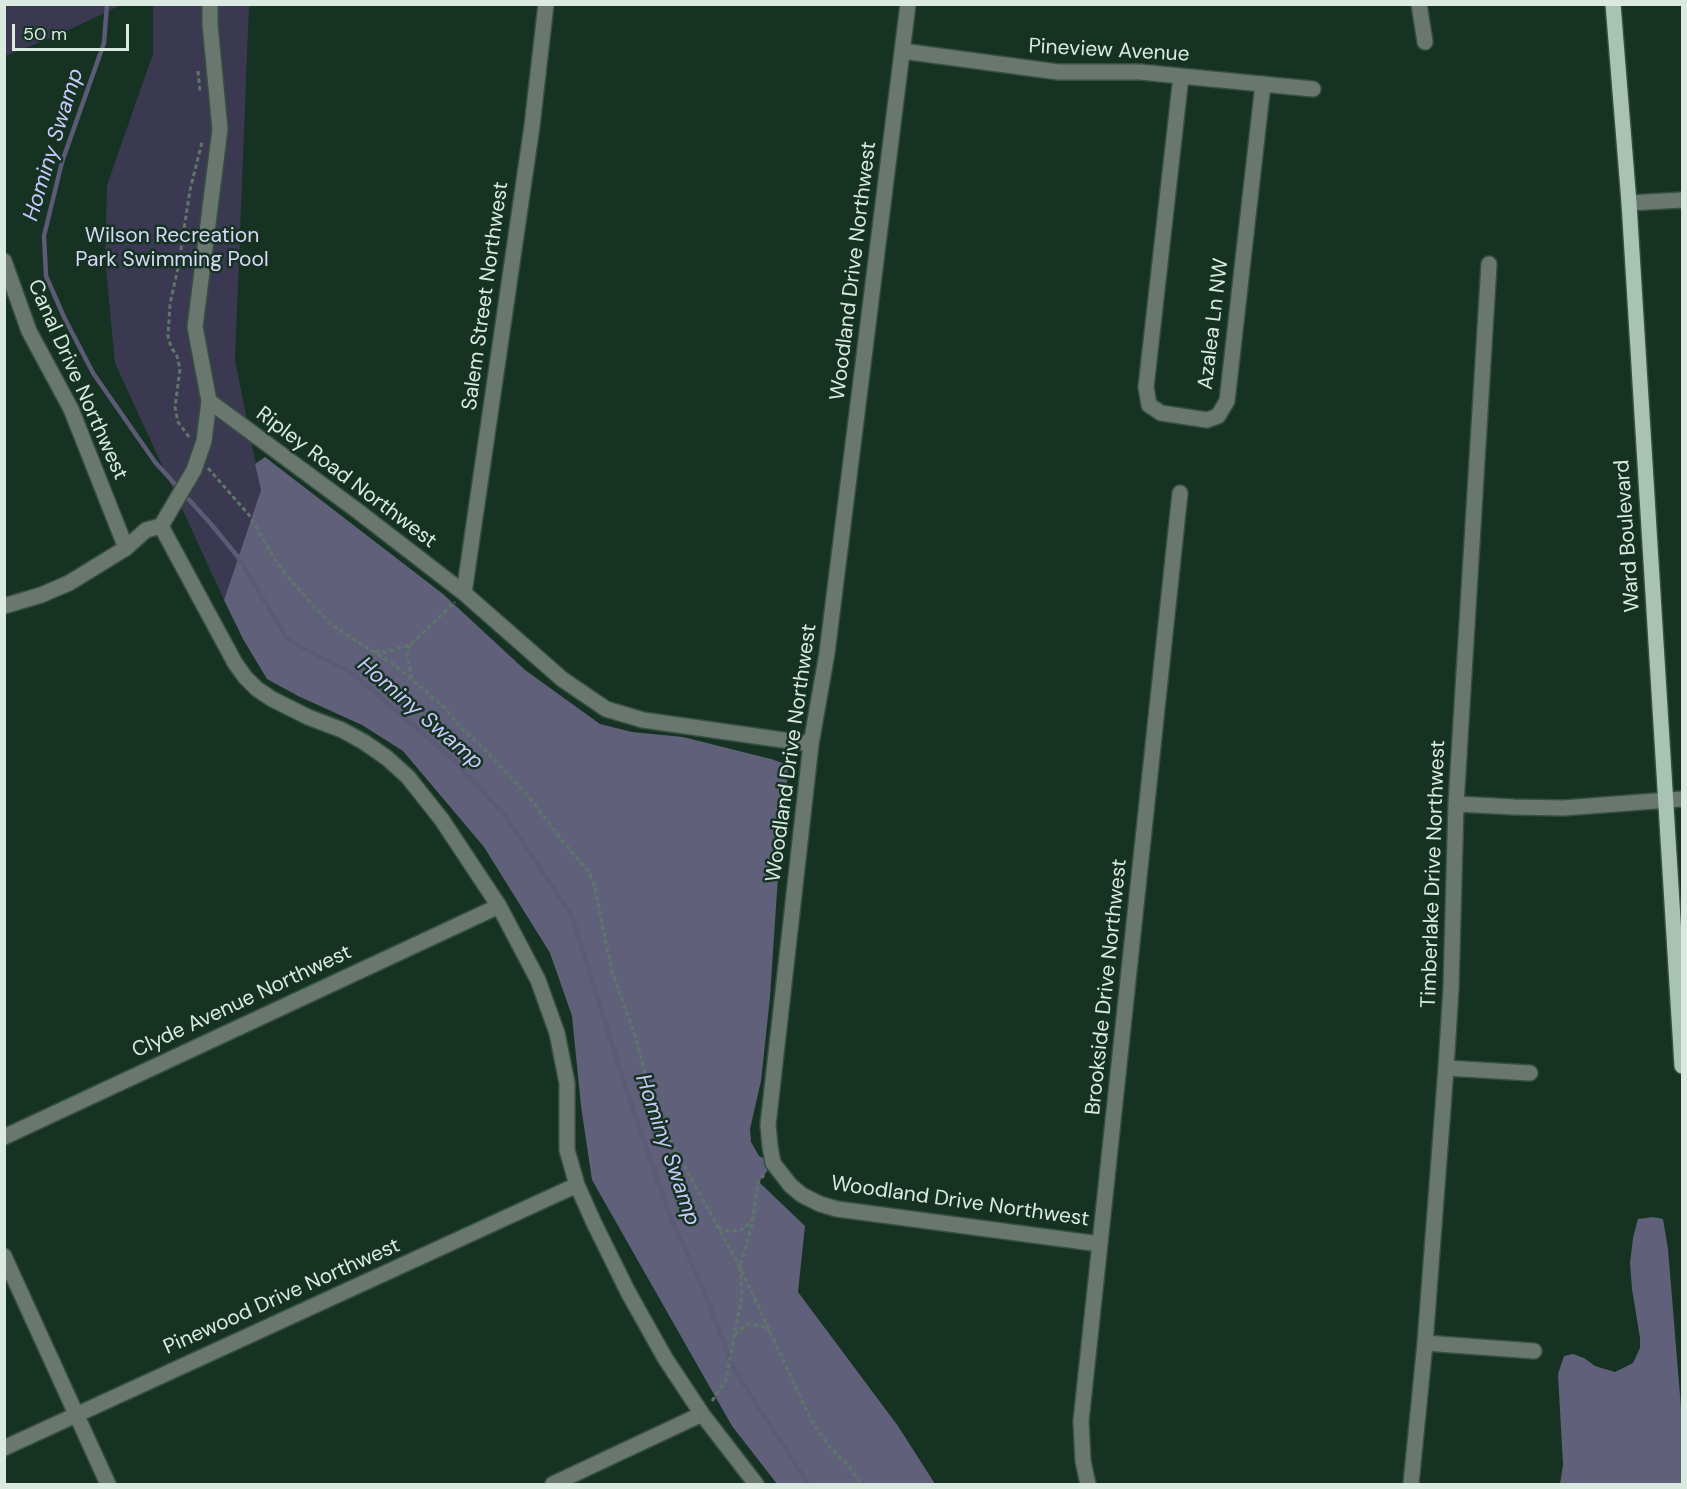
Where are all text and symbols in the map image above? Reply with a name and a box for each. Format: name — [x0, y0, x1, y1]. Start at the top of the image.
scale bar — [15, 12, 132, 50]
text: 50 m — [23, 22, 67, 46]
street label: Pineview Avenue — [1028, 34, 1190, 68]
water label: Hominy Swamp — [18, 65, 90, 225]
street label: Woodland Drive Northwest — [826, 140, 882, 402]
street label: Salem Street Northwest — [457, 180, 515, 412]
park label: Wilson Recreation Park Swimming Pool — [75, 223, 269, 273]
street label: Azalea Ln NW — [1193, 257, 1235, 391]
street label: Canal Drive Northwest — [21, 276, 133, 484]
street label: Ripley Road Northwest — [251, 402, 441, 554]
street label: Ward Boulevard — [1610, 459, 1646, 613]
street label: Woodland Drive Northwest — [761, 622, 823, 884]
water label: Hominy Swamp — [352, 652, 488, 776]
street label: Timberlake Drive Northwest — [1417, 740, 1451, 1008]
street label: Brookside Drive Northwest — [1081, 858, 1133, 1116]
street label: Clyde Avenue Northwest — [128, 940, 356, 1064]
water label: Hominy Swamp — [629, 1071, 705, 1229]
street label: Woodland Drive Northwest — [829, 1171, 1091, 1233]
street label: Pinewood Drive Northwest — [160, 1233, 404, 1361]

